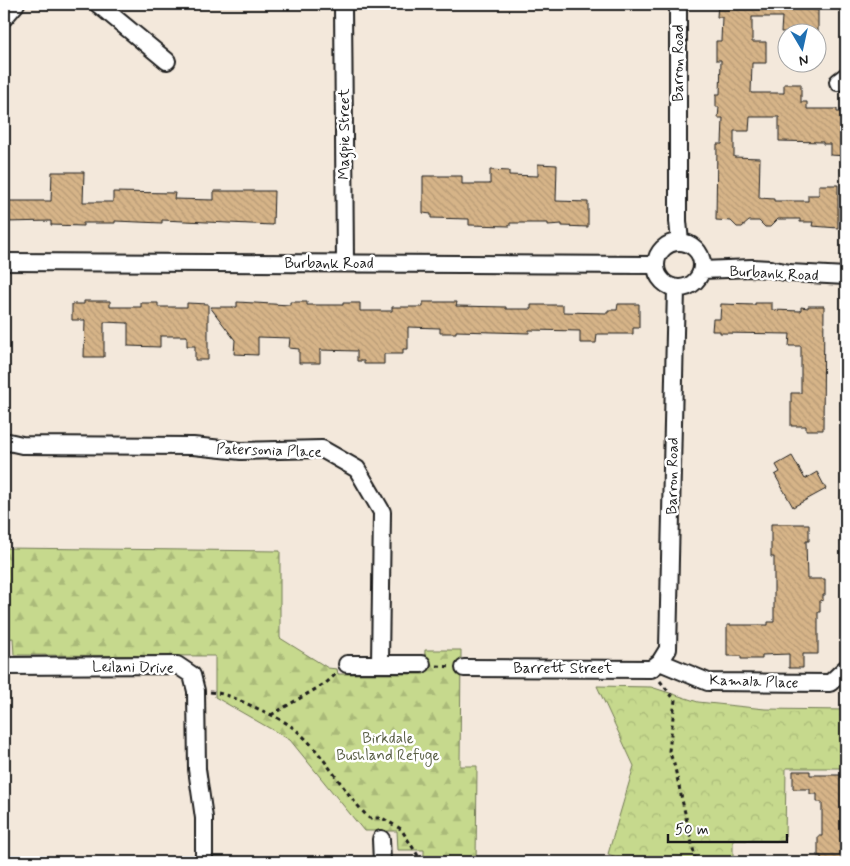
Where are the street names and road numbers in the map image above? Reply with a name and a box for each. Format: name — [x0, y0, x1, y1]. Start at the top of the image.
street label: Barron Road — [669, 24, 689, 102]
street label: Magpie Street — [335, 88, 356, 180]
street label: Burbank Road — [284, 254, 374, 274]
street label: Burbank Road — [729, 262, 819, 286]
street label: Barron Road — [662, 437, 684, 515]
street label: Patersonia Place — [216, 439, 322, 463]
street label: Leilani Drive — [92, 657, 174, 679]
street label: Barrett Street — [513, 659, 613, 679]
street label: Kamala Place — [709, 670, 799, 694]

